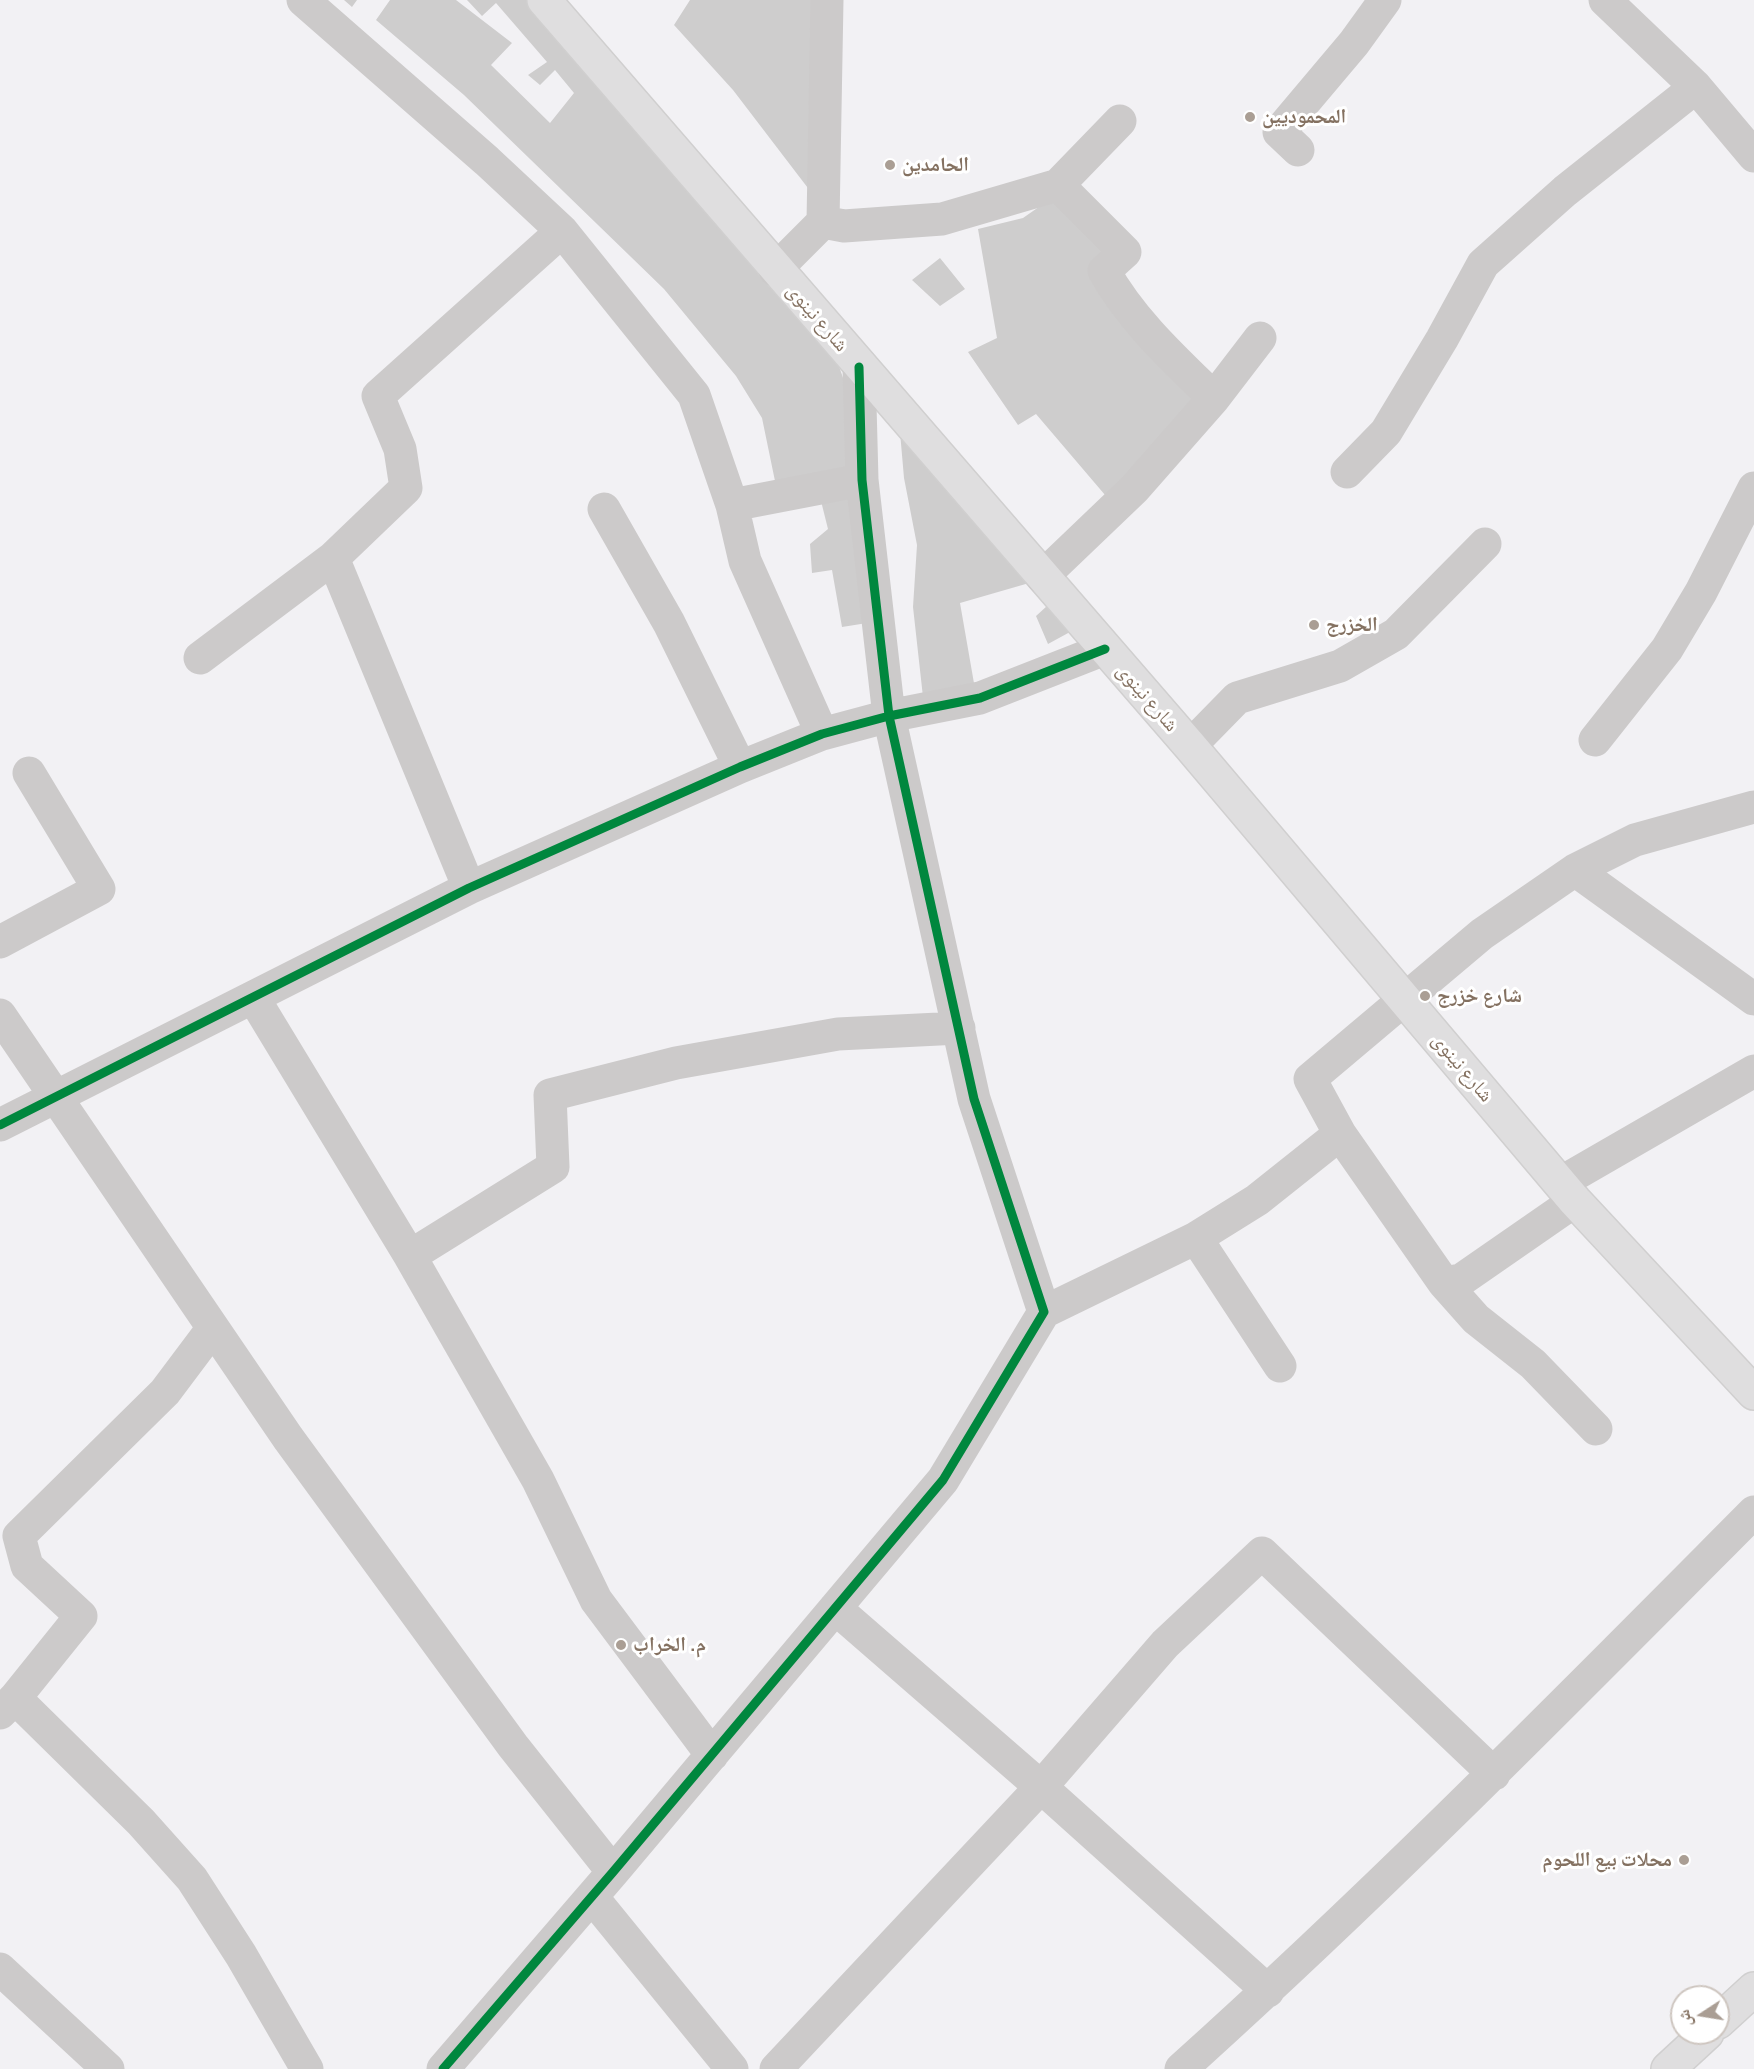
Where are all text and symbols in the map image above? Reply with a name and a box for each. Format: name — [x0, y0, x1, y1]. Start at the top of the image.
place label: المحموديين — [1262, 105, 1346, 129]
marker: المحموديين — [1243, 110, 1257, 124]
place label: الحامدين — [902, 153, 969, 177]
marker: الحامدين — [883, 158, 897, 172]
street label: شارع نينوى — [781, 279, 853, 357]
place label: الخزرج — [1326, 613, 1378, 637]
marker: الخزرج — [1307, 618, 1321, 632]
street label: شارع نينوى — [1111, 659, 1183, 737]
place label: شارع خزرج — [1437, 984, 1522, 1008]
marker: شارع خزرج — [1418, 989, 1432, 1003]
street label: شارع نينوى — [1426, 1029, 1498, 1107]
place label: م. الخراب — [633, 1633, 706, 1657]
marker: م. الخراب — [614, 1638, 628, 1652]
place label: محلات بيع اللحوم — [1543, 1848, 1672, 1872]
marker: محلات بيع اللحوم — [1677, 1853, 1691, 1867]
north arrow — [1670, 1985, 1730, 2045]
text: ش — [1672, 2008, 1697, 2029]

